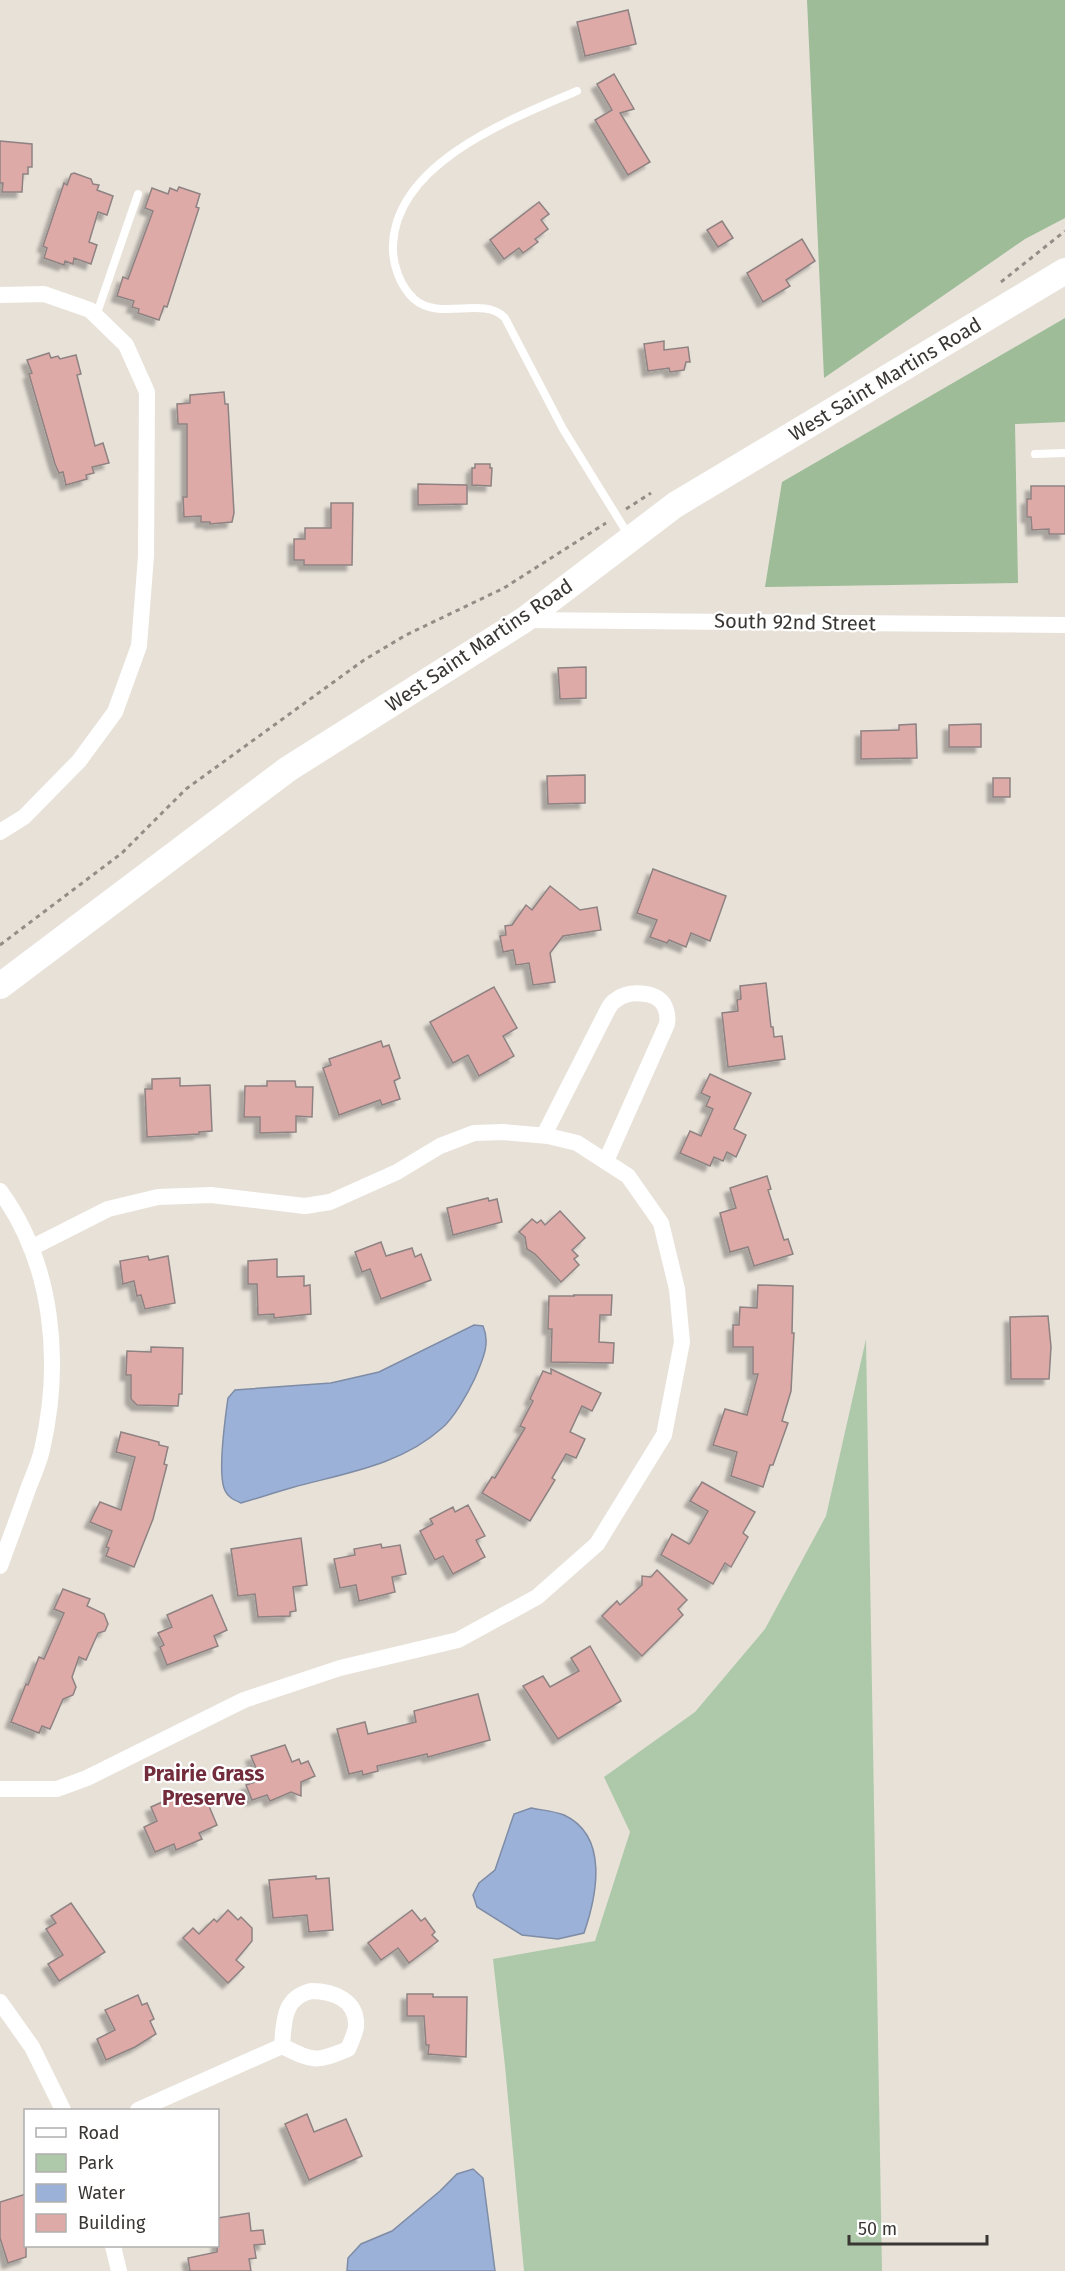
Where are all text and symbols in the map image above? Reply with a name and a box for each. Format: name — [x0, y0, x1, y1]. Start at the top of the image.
street label: West Saint Martins Road — [784, 312, 986, 446]
street label: West Saint Martins Road — [381, 573, 577, 717]
street label: South 92nd Street — [714, 609, 877, 635]
district label: Prairie Grass Preserve — [144, 1761, 264, 1811]
legend — [24, 2109, 219, 2247]
text: Road — [78, 2122, 120, 2144]
text: Park — [78, 2152, 114, 2174]
text: Water — [78, 2182, 125, 2204]
scale bar — [849, 2208, 987, 2246]
text: Building — [78, 2212, 146, 2234]
text: 50 m — [858, 2218, 897, 2240]

